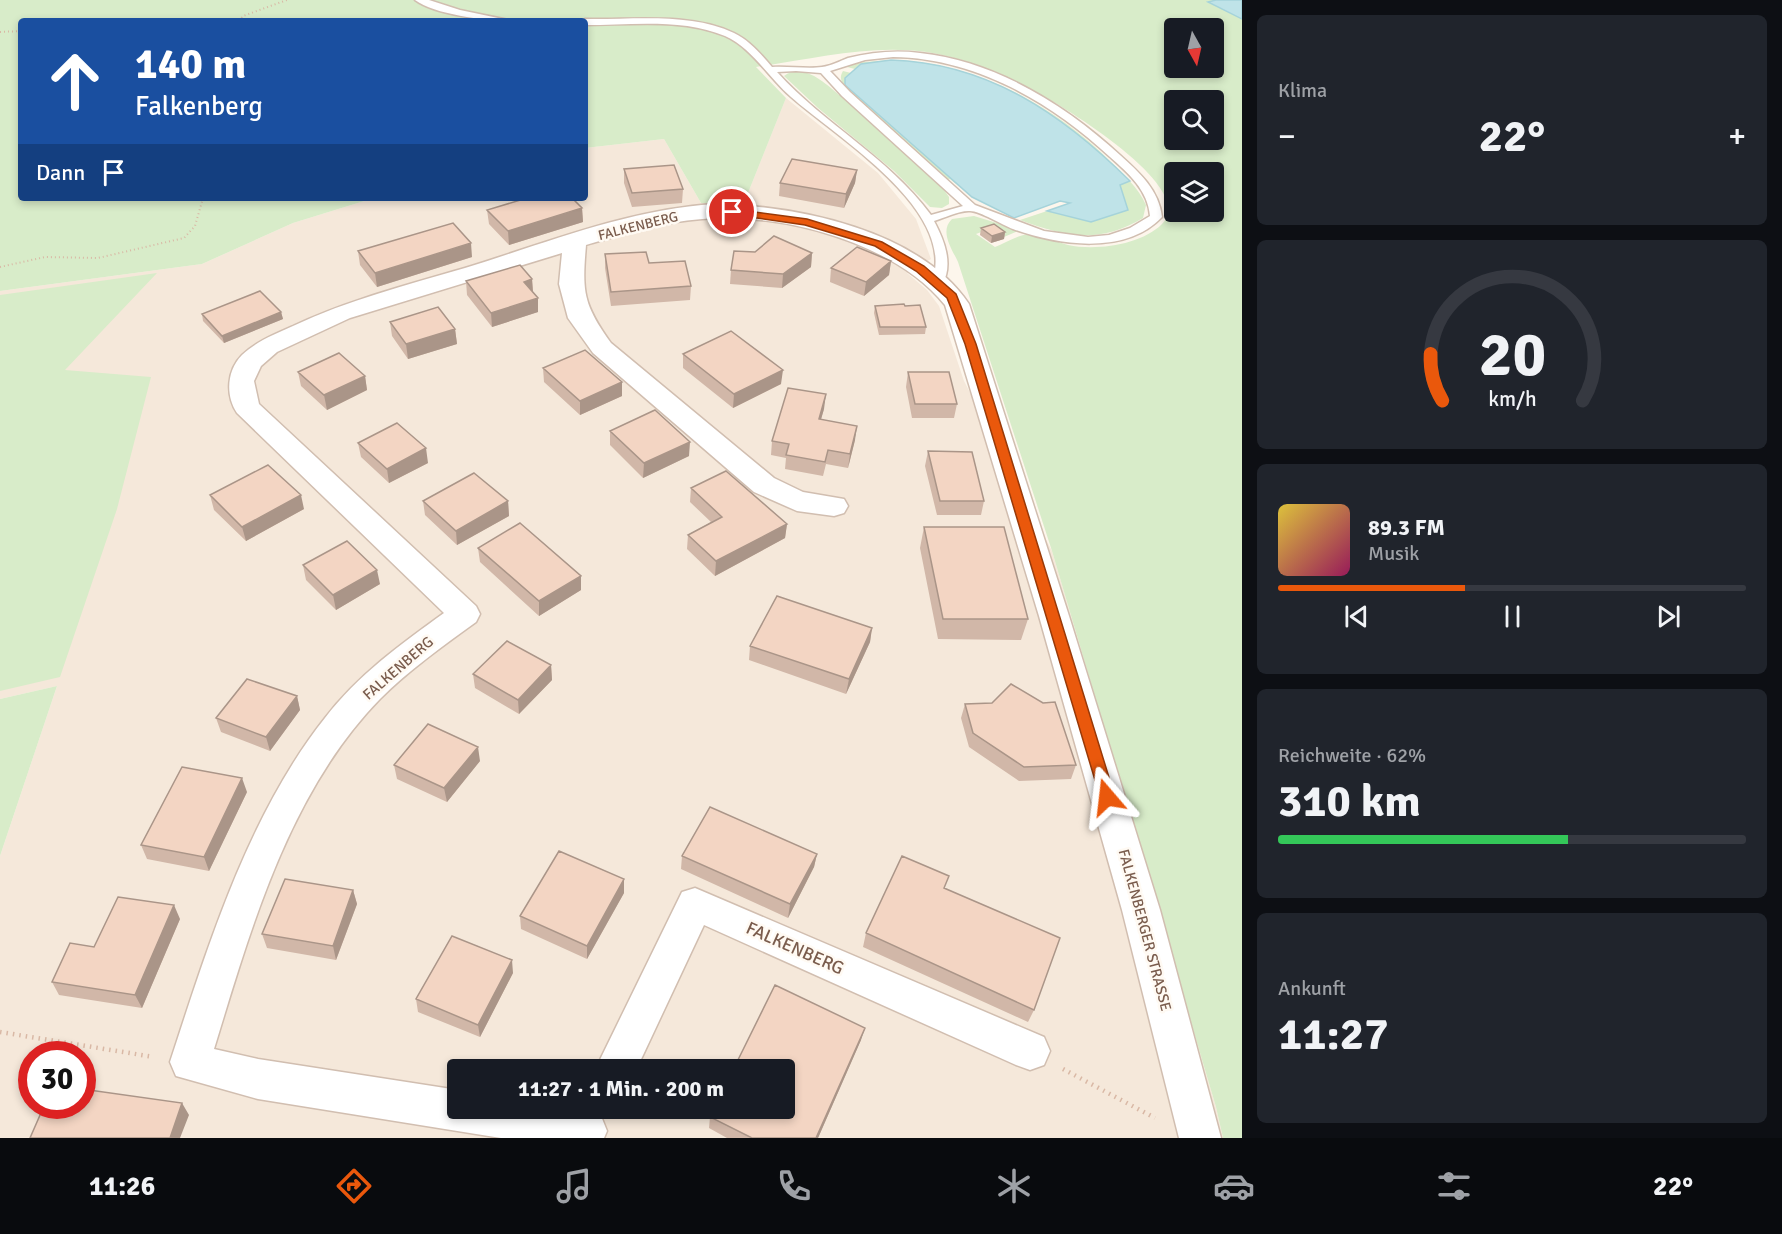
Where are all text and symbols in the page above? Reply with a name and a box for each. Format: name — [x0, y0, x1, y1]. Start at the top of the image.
north arrow — [1164, 18, 1224, 78]
map controls — [1164, 18, 1224, 222]
text: 140 m — [135, 39, 246, 90]
icon: ahead — [36, 42, 114, 120]
text: Klima — [1278, 78, 1327, 103]
text: Falkenberg — [135, 90, 263, 123]
button: search — [1164, 90, 1224, 150]
text: 22° — [1479, 109, 1545, 164]
text: − — [1278, 116, 1296, 157]
text: + — [1728, 116, 1746, 157]
icon: arrive — [97, 156, 130, 189]
text: Dann — [36, 159, 85, 186]
button: layers — [1164, 162, 1224, 222]
pin — [706, 186, 757, 237]
icon: arrive — [715, 195, 748, 228]
street label: FALKENBERG — [596, 208, 680, 244]
text: 20 — [1478, 317, 1546, 394]
text: km/h — [1488, 387, 1536, 413]
text: 89.3 FM — [1368, 514, 1445, 541]
text: Musik — [1368, 541, 1419, 566]
icon: previous — [1340, 600, 1373, 633]
icon: pause — [1496, 600, 1529, 633]
icon: next — [1652, 600, 1685, 633]
street label: FALKENBERG — [359, 633, 437, 703]
text: Reichweite · 62% — [1278, 743, 1426, 768]
position arrow — [1075, 765, 1139, 829]
text: 310 km — [1278, 774, 1421, 829]
street label: FALKENBERGER STRASSE — [1115, 847, 1175, 1013]
street label: FALKENBERG — [743, 917, 847, 979]
text: Ankunft — [1278, 976, 1346, 1001]
text: 11:27 — [1278, 1007, 1388, 1062]
speed limit sign: 30 — [18, 1041, 96, 1119]
text: 11:27 · 1 Min. · 200 m — [518, 1075, 724, 1102]
icon: directions — [333, 1165, 375, 1207]
icon: music — [553, 1165, 595, 1207]
icon: phone — [773, 1165, 815, 1207]
icon: climate — [993, 1165, 1035, 1207]
icon: car — [1213, 1165, 1255, 1207]
icon: filters — [1433, 1165, 1475, 1207]
text: 11:26 — [89, 1170, 155, 1203]
text: 22° — [1653, 1170, 1693, 1203]

